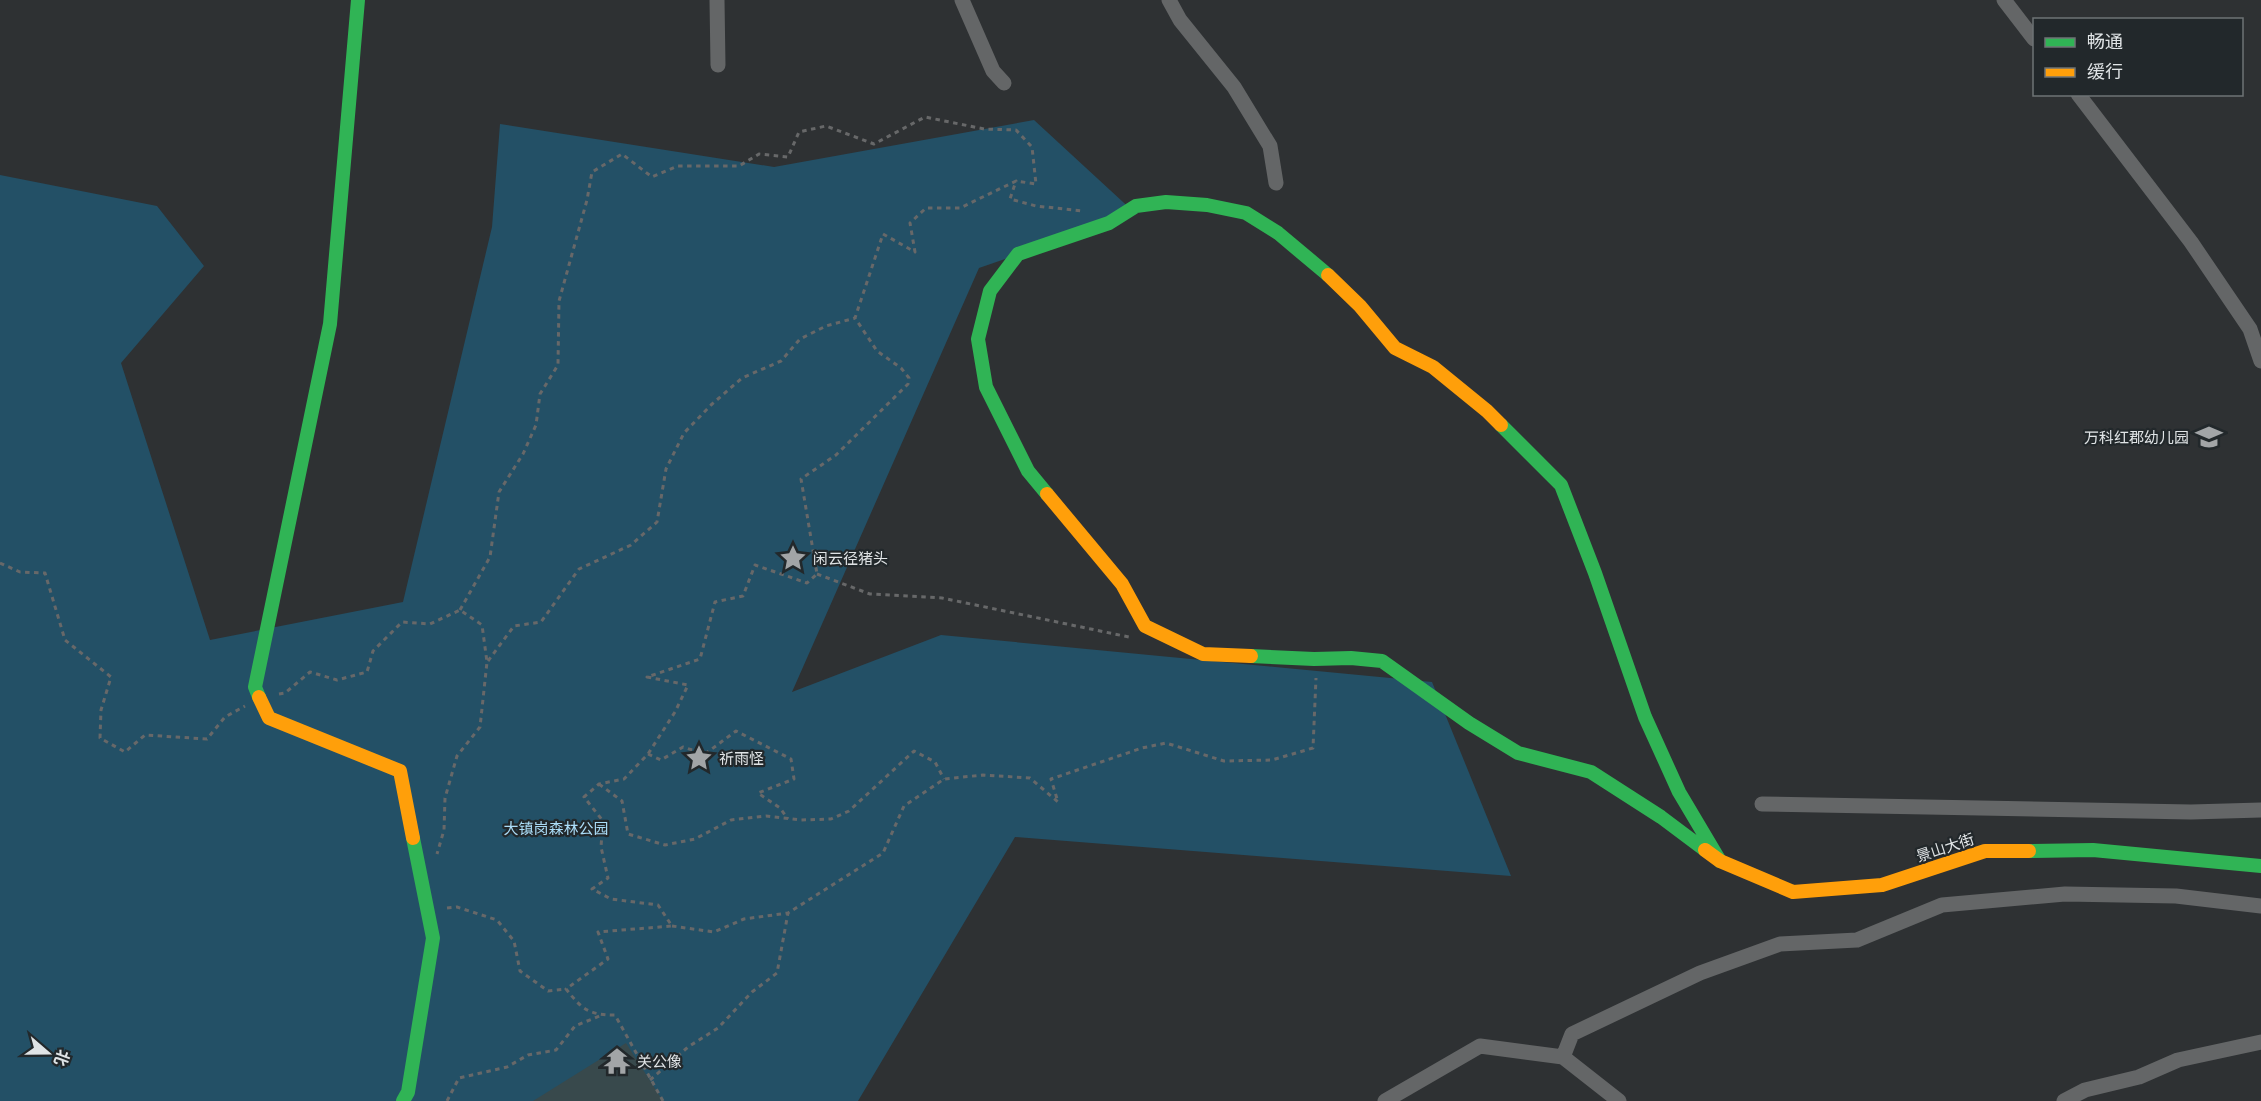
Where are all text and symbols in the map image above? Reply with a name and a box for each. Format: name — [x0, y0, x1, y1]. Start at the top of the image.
legend — [2033, 18, 2243, 96]
text: 畅通 — [2087, 30, 2123, 52]
text: 缓行 — [2087, 60, 2123, 82]
school or university icon: 万科红郡幼儿园 — [2194, 422, 2224, 452]
place label: 万科红郡幼儿园 — [2084, 428, 2189, 446]
place icon: 闲云径猪头 — [778, 543, 808, 573]
place label: 闲云径猪头 — [813, 549, 888, 567]
place icon: 祈雨怪 — [684, 743, 714, 773]
place label: 祈雨怪 — [719, 749, 764, 767]
park label: 大镇岗森林公园 — [503, 819, 609, 837]
street label: 景山大街 — [1914, 829, 1976, 865]
north arrow — [18, 1023, 78, 1083]
temple icon: 关公像 — [602, 1046, 632, 1076]
text: 北 — [51, 1048, 74, 1069]
place label: 关公像 — [637, 1052, 682, 1070]

